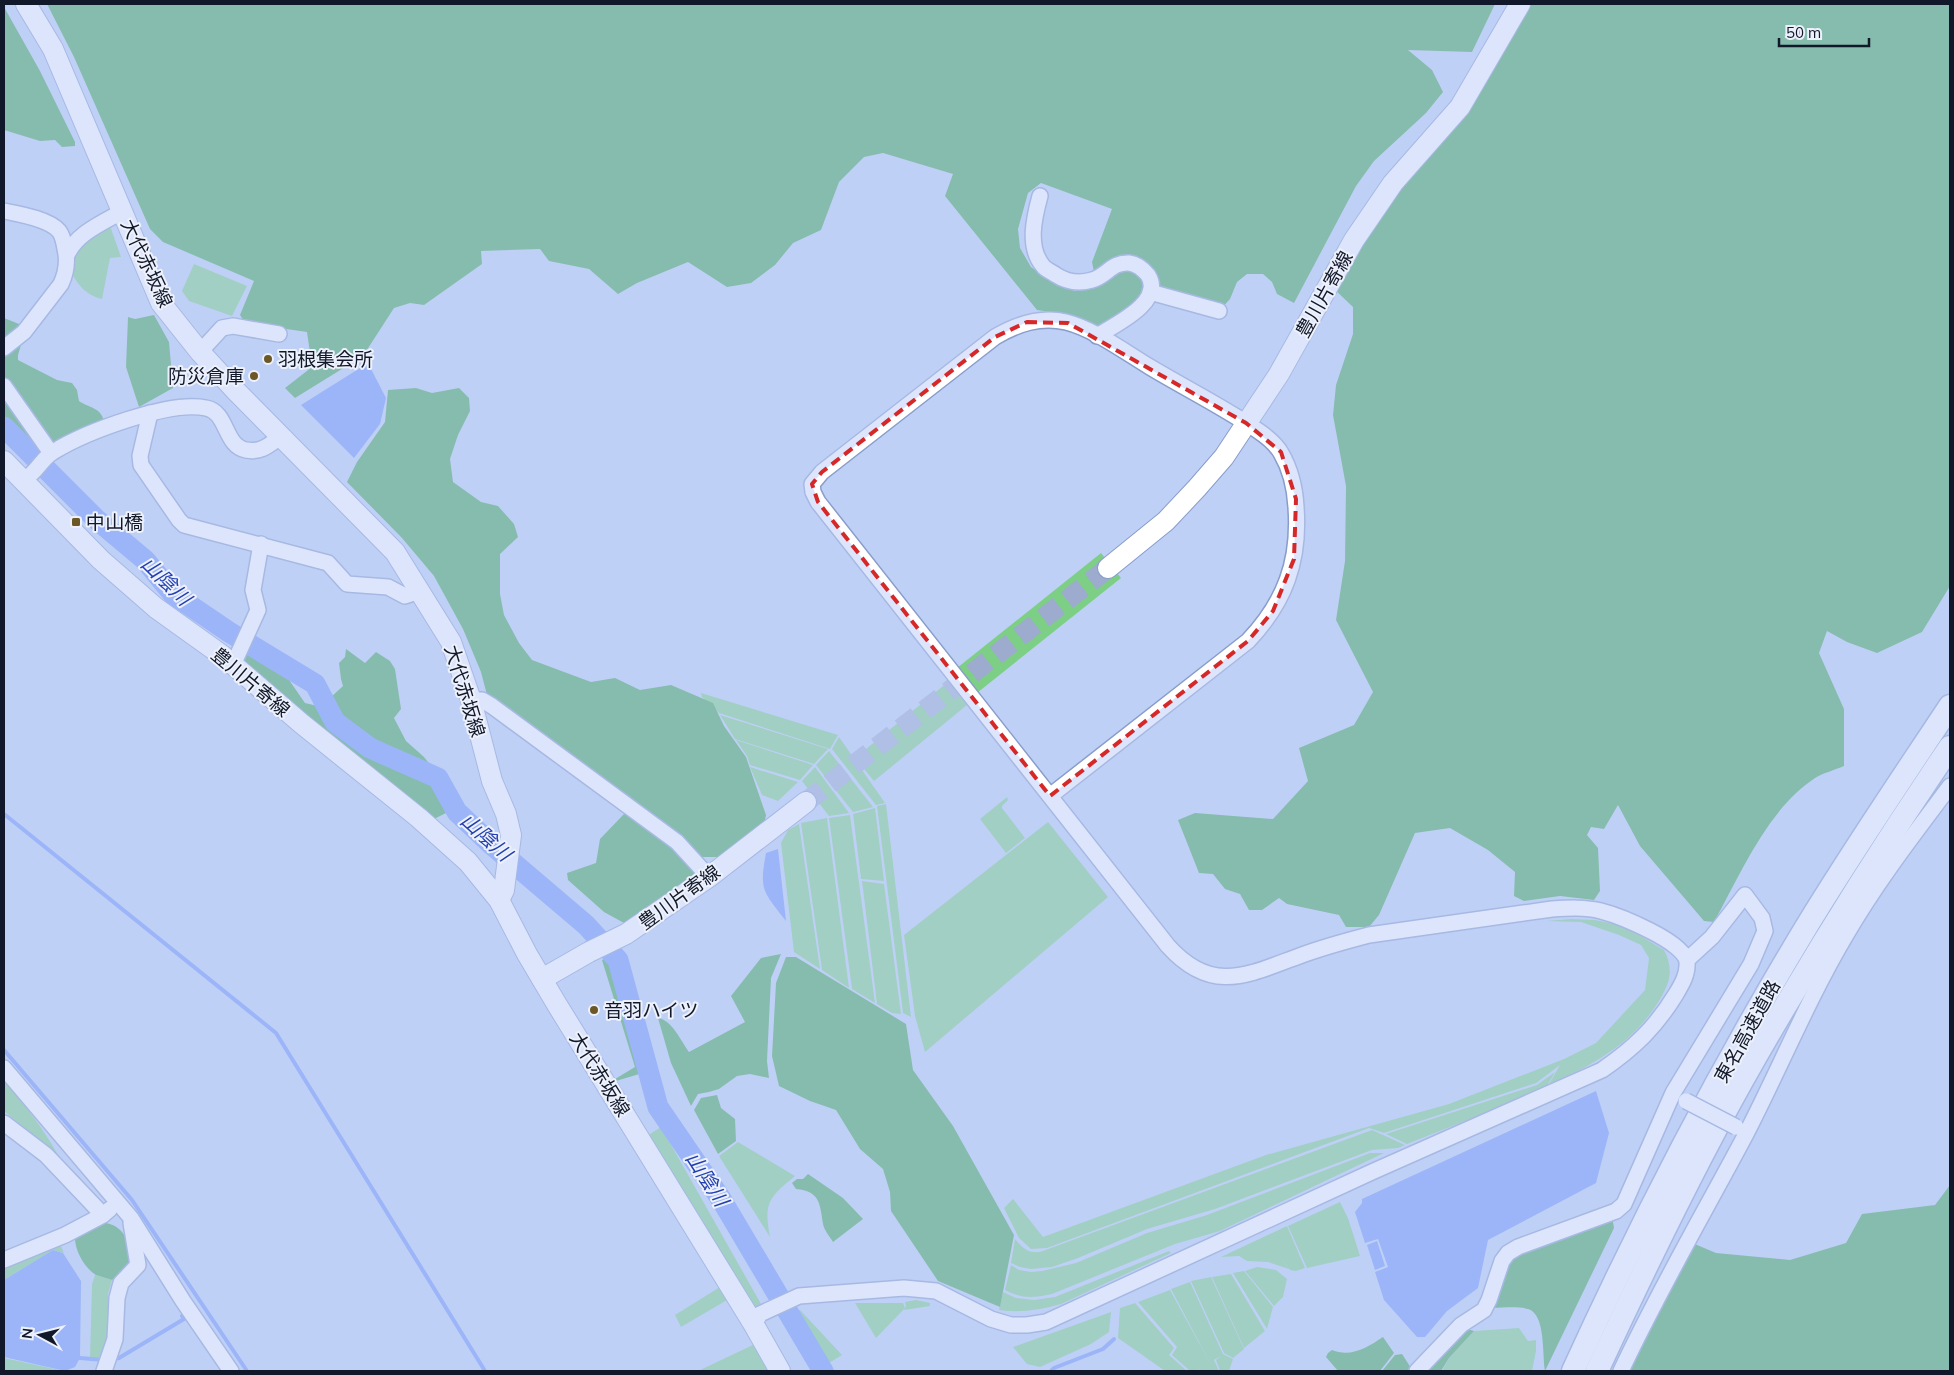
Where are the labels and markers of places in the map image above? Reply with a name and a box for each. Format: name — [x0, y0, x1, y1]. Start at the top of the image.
place label: 羽根集会所 — [278, 347, 373, 371]
marker: 羽根集会所 — [262, 353, 274, 365]
place label: 防災倉庫 — [168, 364, 244, 388]
marker: 防災倉庫 — [248, 370, 260, 382]
place label: 中山橋 — [86, 510, 143, 534]
marker: 中山橋 — [70, 516, 82, 528]
place label: 音羽ハイツ — [604, 998, 699, 1022]
marker: 音羽ハイツ — [588, 1004, 600, 1016]

